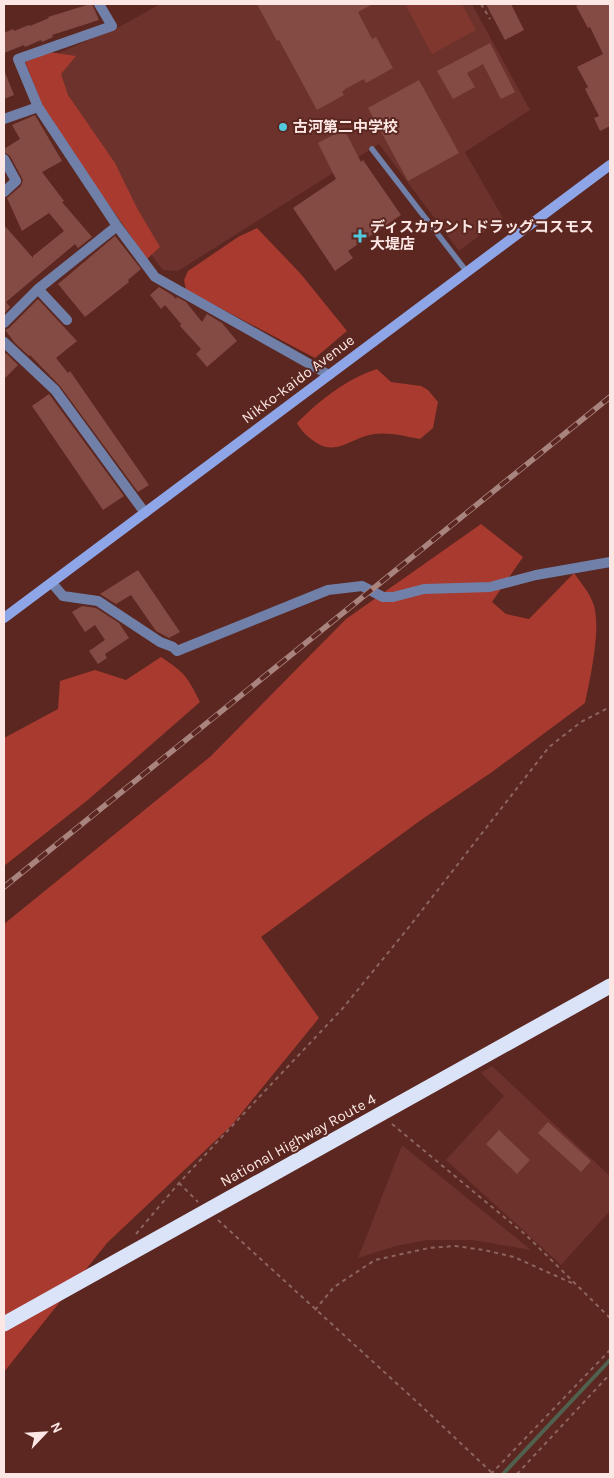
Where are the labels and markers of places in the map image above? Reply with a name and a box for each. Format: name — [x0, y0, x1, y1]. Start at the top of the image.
place label: 古河第二中学校 — [293, 118, 398, 136]
marker: 古河第二中学校 — [277, 121, 289, 133]
place label: ディスカウントドラッグコスモス 大堤店 — [370, 218, 594, 253]
marker: ディスカウントドラッグコスモス 大堤店 — [354, 230, 366, 242]

